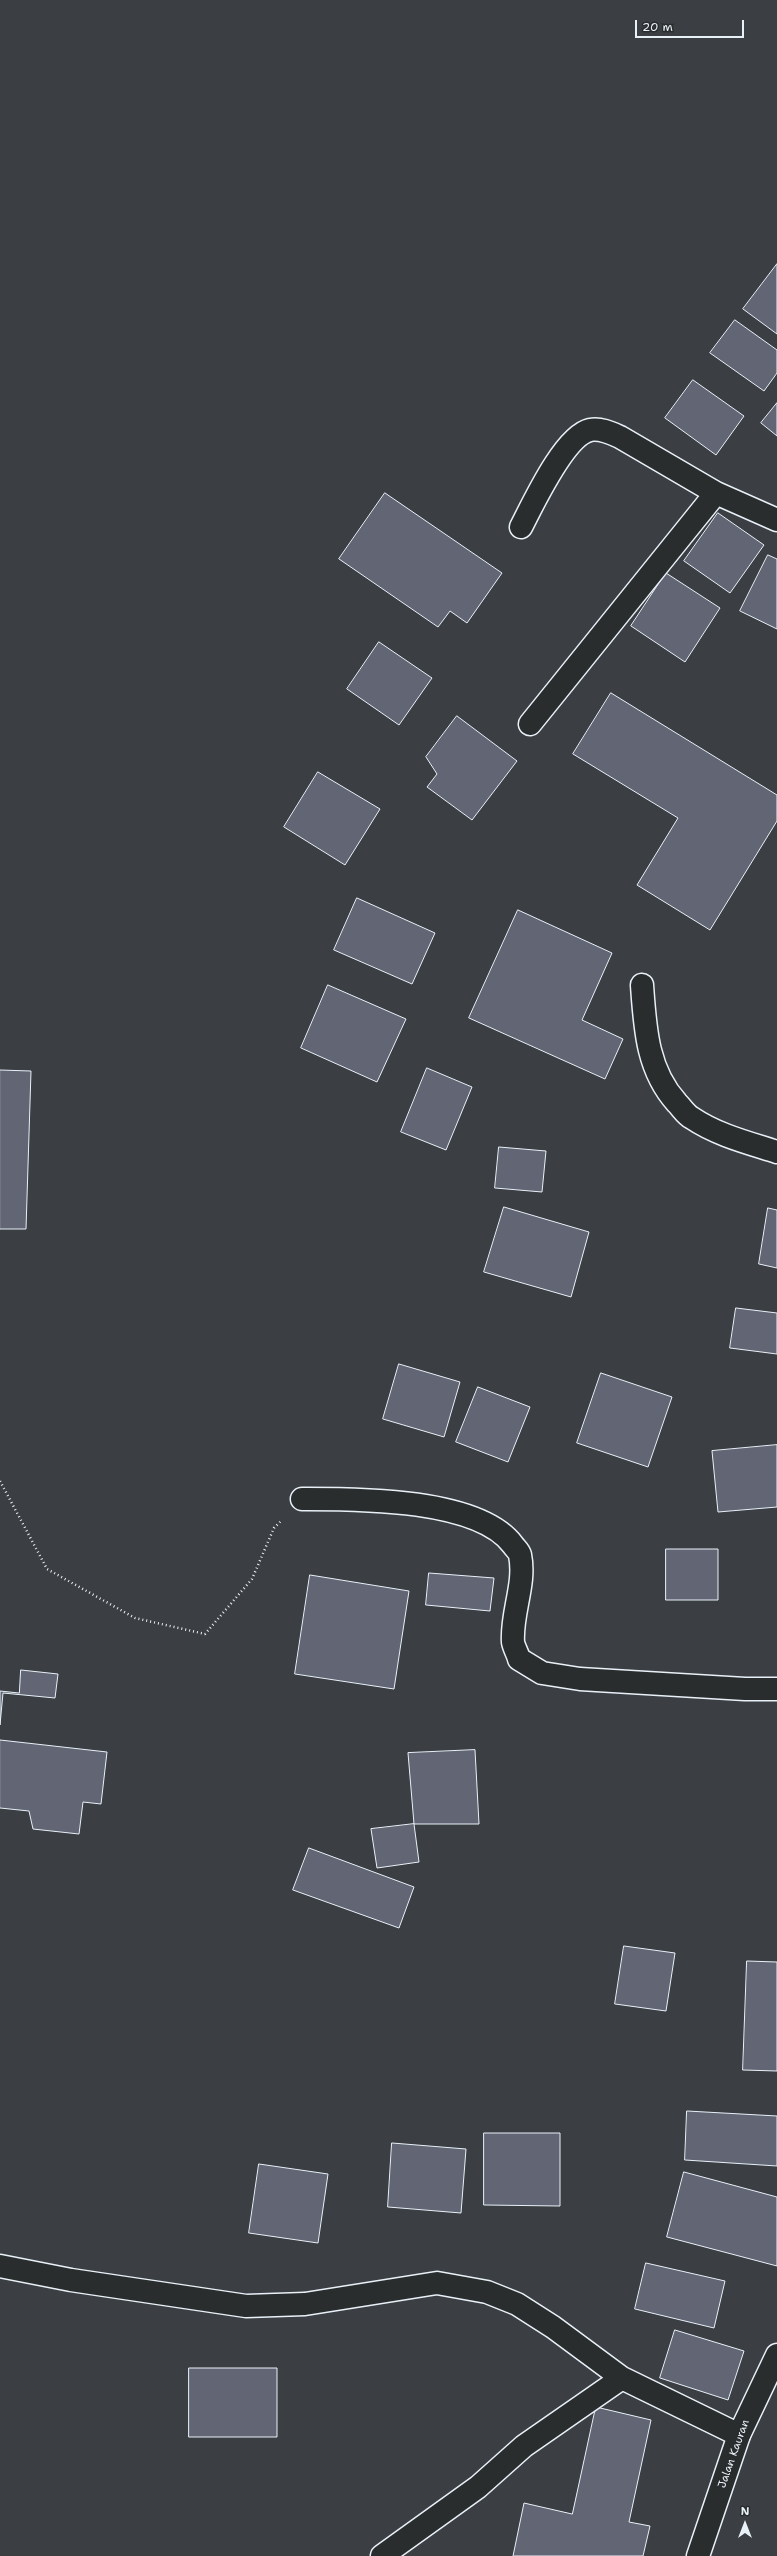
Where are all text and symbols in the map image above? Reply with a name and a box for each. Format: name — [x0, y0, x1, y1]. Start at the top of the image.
scale bar — [637, 12, 746, 38]
text: 20 m — [642, 19, 673, 35]
street label: Jalan Kauran — [716, 2418, 752, 2490]
north arrow — [725, 2504, 765, 2544]
text: N — [741, 2504, 749, 2519]

